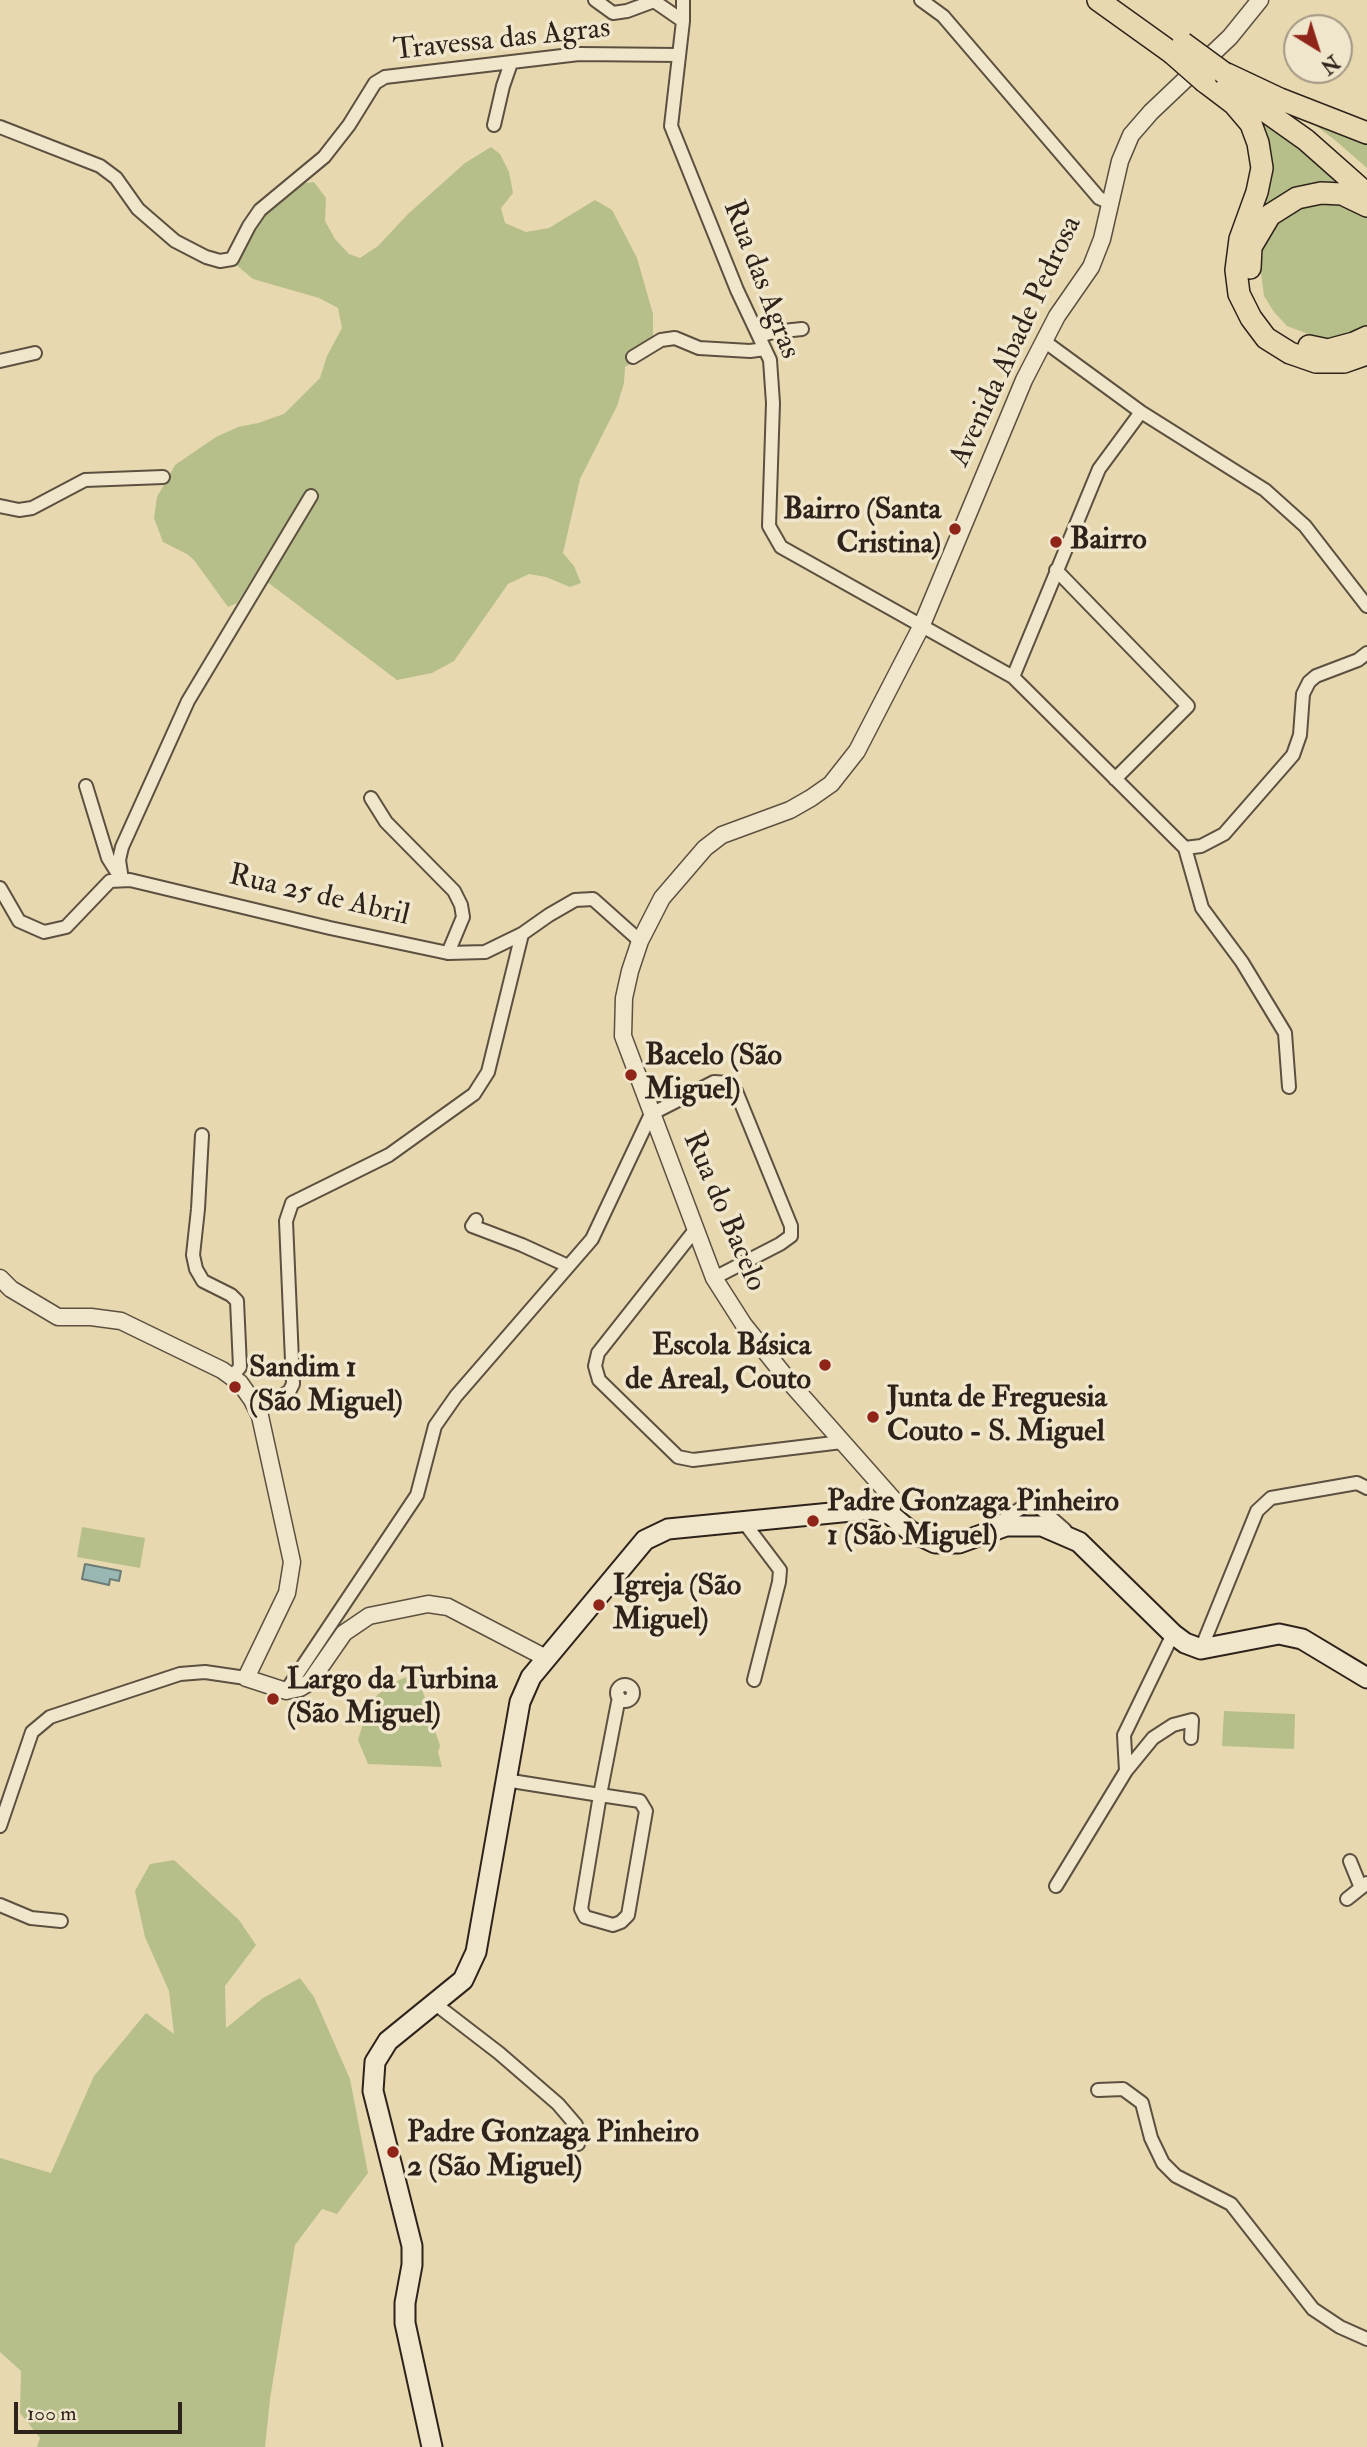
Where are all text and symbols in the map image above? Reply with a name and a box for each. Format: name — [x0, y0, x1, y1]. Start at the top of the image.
street label: Travessa das Agras — [392, 12, 612, 70]
north arrow — [1283, 14, 1353, 84]
text: N — [1316, 49, 1344, 79]
street label: Rua das Agras — [713, 196, 807, 364]
street label: Avenida Abade Pedrosa — [943, 211, 1091, 473]
place label: Bairro (Santa Cristina) — [783, 494, 941, 564]
marker: Bairro (Santa Cristina) — [947, 521, 963, 537]
place label: Bairro — [1070, 524, 1147, 560]
marker: Bairro — [1048, 534, 1064, 550]
street label: Rua 25 de Abril — [225, 859, 413, 935]
place label: Bacelo (São Miguel) — [645, 1040, 782, 1110]
marker: Bacelo (São Miguel) — [623, 1067, 639, 1083]
street label: Rua do Bacelo — [673, 1127, 773, 1297]
place label: Escola Básica de Areal, Couto — [625, 1330, 811, 1400]
place label: Sandim 1 (São Miguel) — [249, 1352, 403, 1422]
marker: Escola Básica de Areal, Couto — [817, 1357, 833, 1373]
marker: Sandim 1 (São Miguel) — [227, 1379, 243, 1395]
place label: Junta de Freguesia Couto - S. Miguel — [887, 1382, 1107, 1452]
marker: Junta de Freguesia Couto - S. Miguel — [865, 1409, 881, 1425]
place label: Padre Gonzaga Pinheiro 1 (São Miguel) — [827, 1486, 1119, 1556]
marker: Padre Gonzaga Pinheiro 1 (São Miguel) — [805, 1513, 821, 1529]
place label: Igreja (São Miguel) — [613, 1570, 741, 1640]
marker: Igreja (São Miguel) — [591, 1597, 607, 1613]
place label: Largo da Turbina (São Miguel) — [287, 1664, 497, 1734]
marker: Largo da Turbina (São Miguel) — [265, 1691, 281, 1707]
place label: Padre Gonzaga Pinheiro 2 (São Miguel) — [407, 2117, 699, 2188]
marker: Padre Gonzaga Pinheiro 2 (São Miguel) — [385, 2144, 401, 2160]
scale bar — [18, 2388, 186, 2432]
text: 100 m — [27, 2400, 77, 2427]

